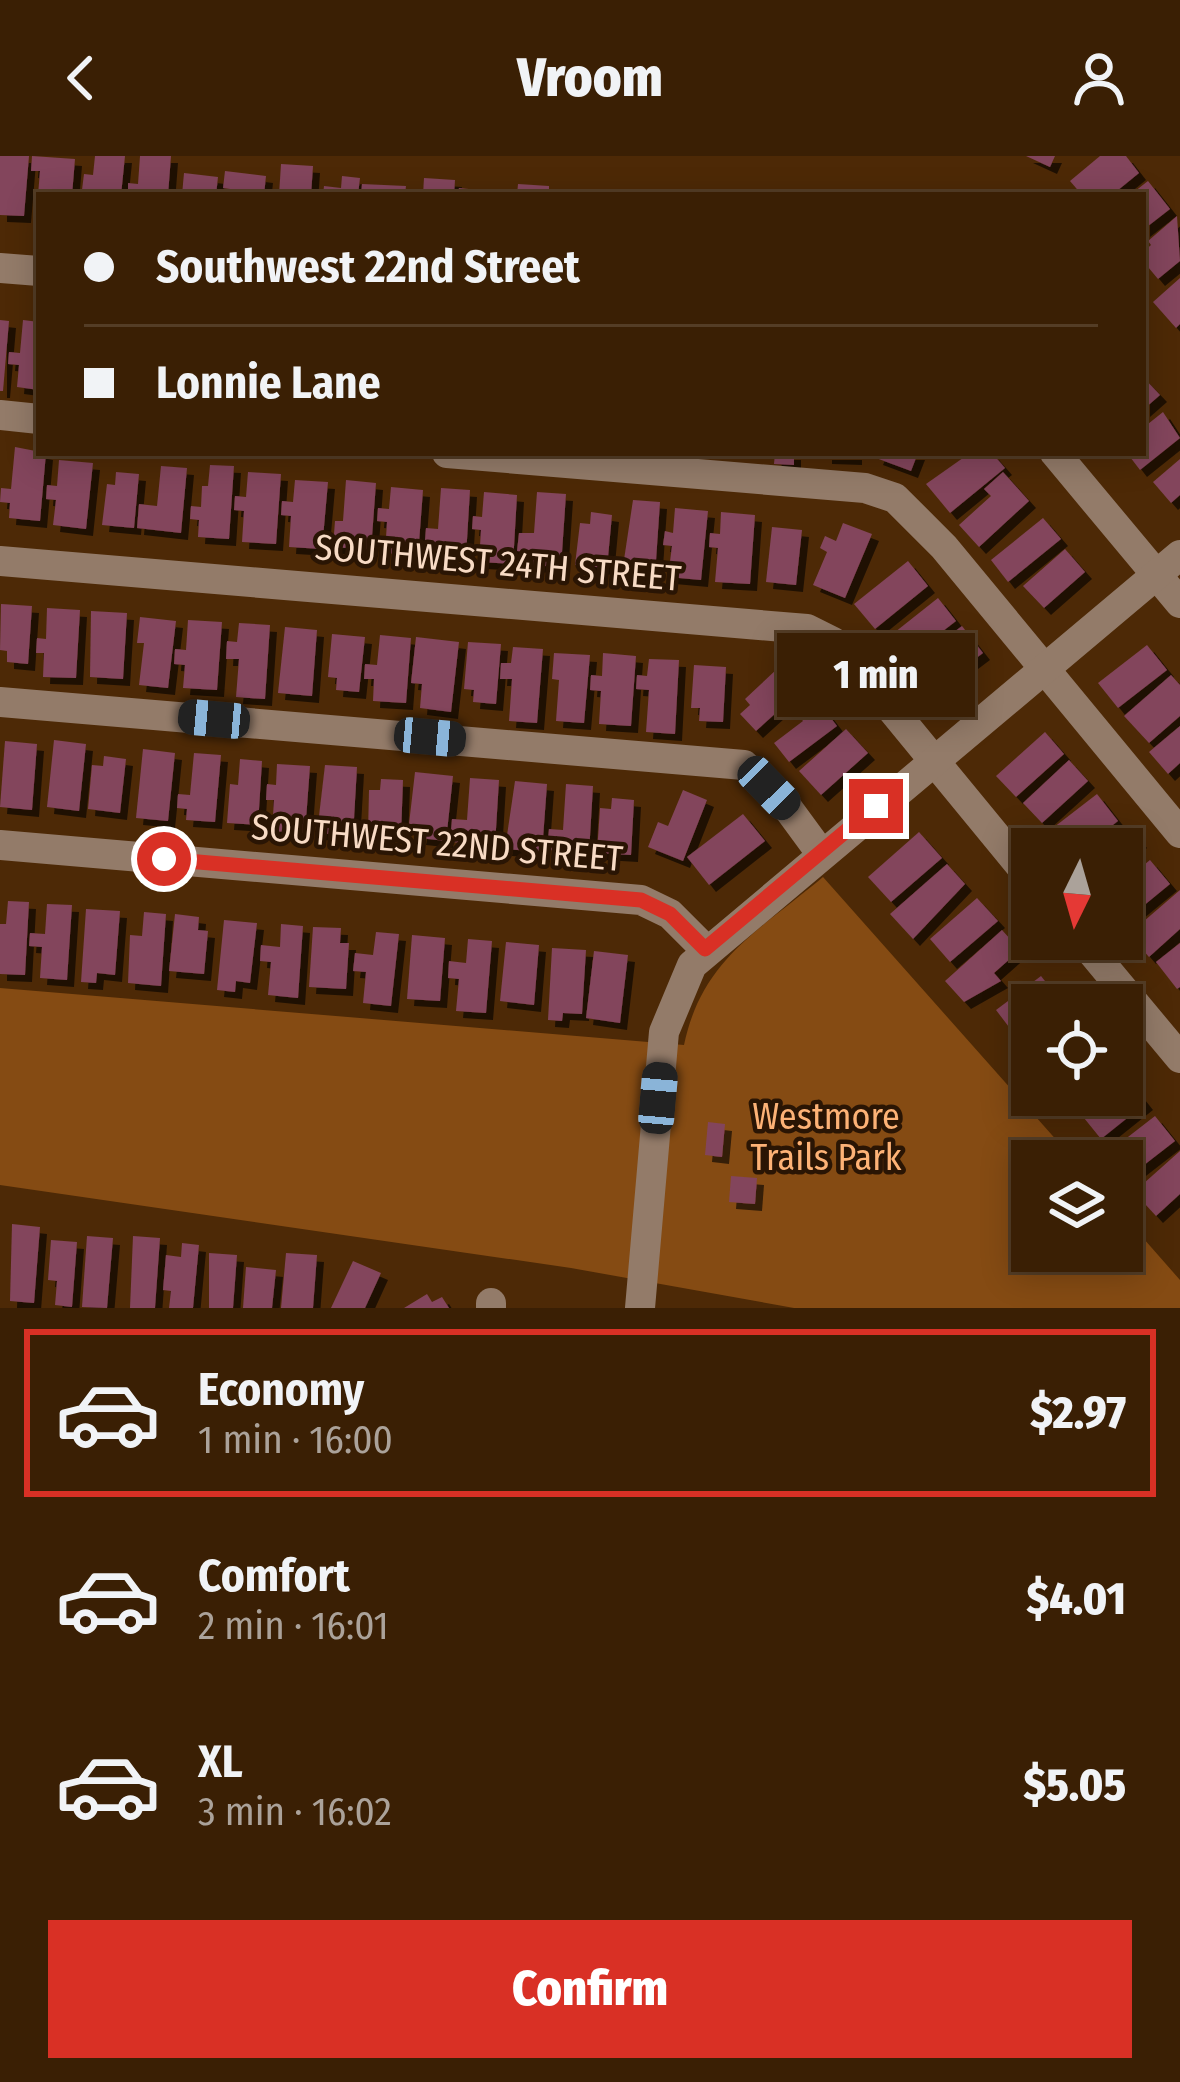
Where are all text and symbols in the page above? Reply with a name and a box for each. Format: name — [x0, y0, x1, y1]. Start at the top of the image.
icon: back — [48, 45, 114, 111]
icon: person — [1066, 45, 1132, 111]
text: Vroom — [517, 46, 663, 110]
text: Southwest 22nd Street — [156, 240, 580, 294]
text: Lonnie Lane — [156, 356, 381, 410]
street label: SOUTHWEST 24TH STREET — [313, 525, 683, 601]
callout: 1 min — [777, 632, 975, 716]
text: 1 min — [834, 652, 918, 698]
car — [177, 698, 251, 740]
car — [393, 716, 467, 758]
car — [731, 750, 807, 826]
route end — [849, 779, 903, 833]
street label: SOUTHWEST 22ND STREET — [250, 805, 625, 881]
north arrow — [1011, 828, 1143, 960]
map controls — [1011, 828, 1143, 1272]
route start — [137, 832, 191, 886]
button: locate — [1011, 984, 1143, 1116]
car — [637, 1061, 679, 1135]
park label: Westmore Trails Park — [750, 1095, 902, 1180]
button: layers — [1011, 1140, 1143, 1272]
icon: car — [54, 1359, 162, 1467]
text: Economy — [198, 1363, 364, 1417]
text: $2.97 — [1030, 1386, 1126, 1440]
text: 1 min · 16:00 — [198, 1417, 393, 1463]
icon: car — [54, 1545, 162, 1653]
text: Comfort — [198, 1549, 350, 1603]
text: $4.01 — [1027, 1572, 1126, 1626]
text: 2 min · 16:01 — [198, 1603, 389, 1649]
icon: car — [54, 1731, 162, 1839]
text: XL — [198, 1735, 243, 1789]
text: $5.05 — [1024, 1758, 1126, 1812]
text: 3 min · 16:02 — [198, 1789, 392, 1835]
button: Confirm — [48, 1920, 1132, 2058]

